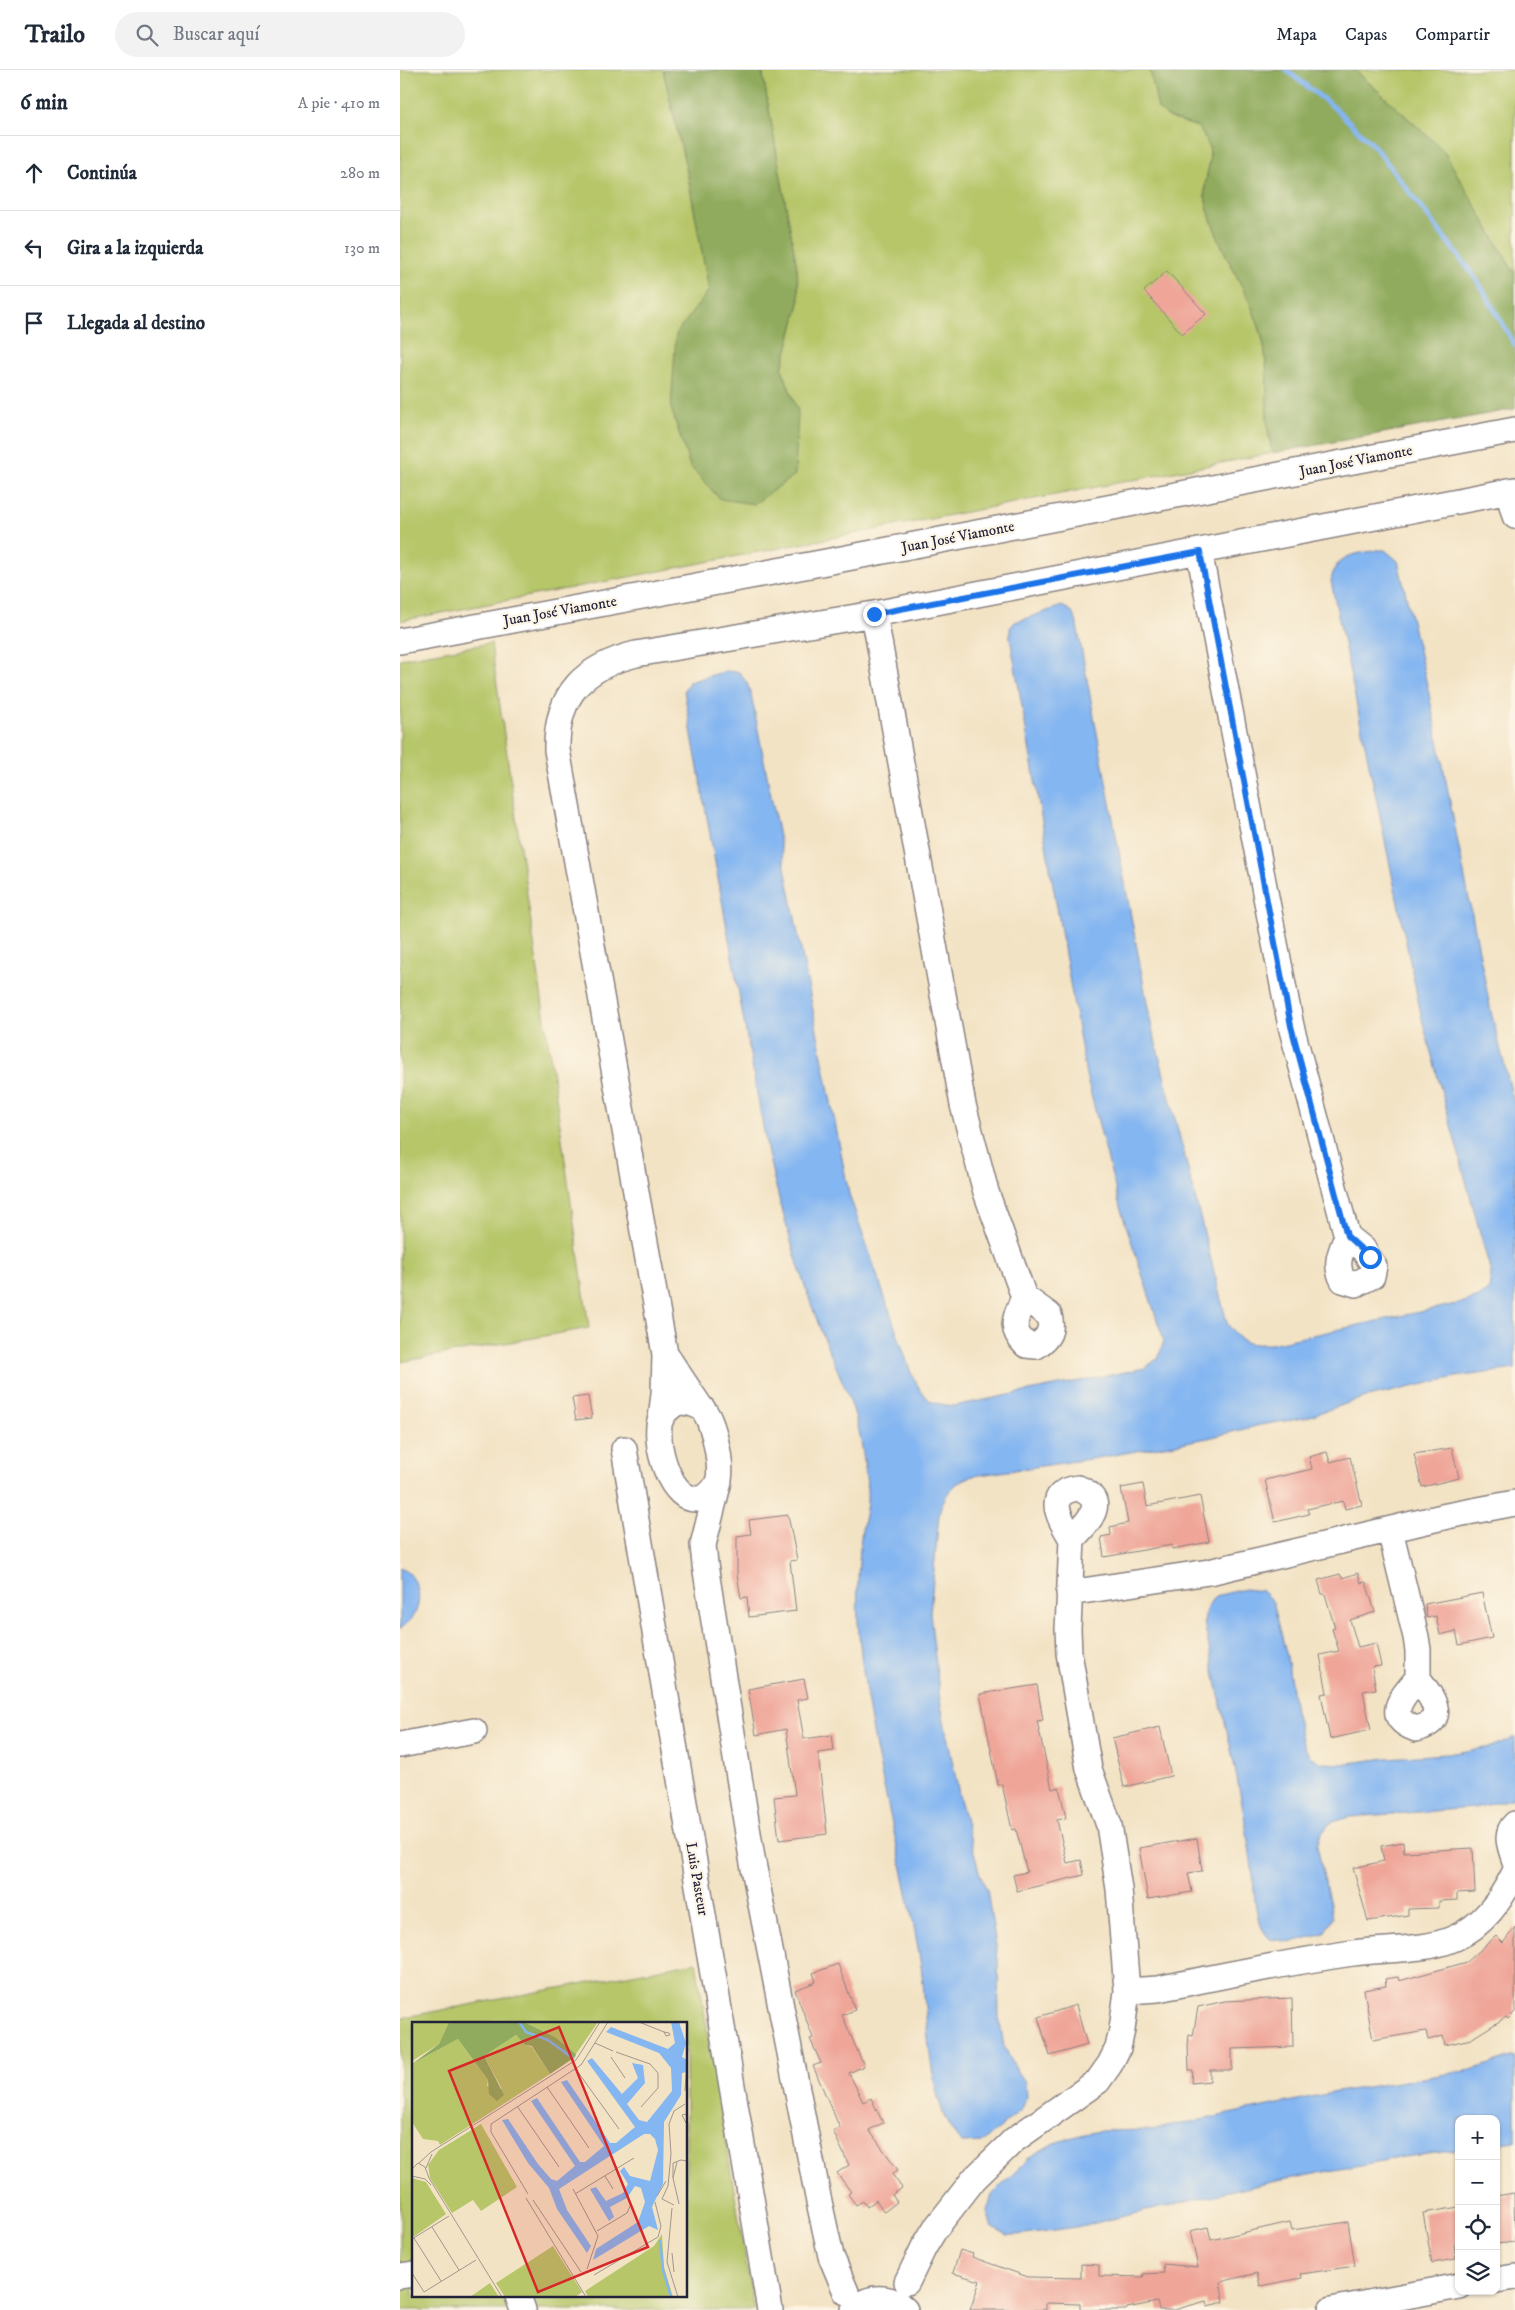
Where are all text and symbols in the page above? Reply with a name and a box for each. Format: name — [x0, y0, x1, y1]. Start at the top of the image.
search box — [115, 12, 465, 57]
text: Trailo — [25, 20, 85, 50]
icon: search — [133, 21, 161, 49]
text: Buscar aquí — [173, 23, 259, 46]
text: Mapa — [1276, 24, 1317, 46]
text: Capas — [1345, 24, 1387, 46]
text: Compartir — [1415, 24, 1490, 46]
text: 6 min — [20, 90, 68, 116]
text: A pie · 410 m — [298, 93, 380, 113]
icon: ahead — [20, 159, 48, 187]
text: Continúa — [67, 162, 137, 185]
text: 280 m — [340, 163, 380, 183]
icon: left — [20, 234, 48, 262]
text: Gira a la izquierda — [67, 237, 203, 260]
text: 130 m — [344, 238, 380, 258]
icon: arrive — [20, 309, 48, 337]
text: Llegada al destino — [67, 312, 205, 335]
street label: Juan José Viamonte — [1296, 441, 1414, 482]
street label: Juan José Viamonte — [898, 517, 1016, 558]
street label: Juan José Viamonte — [500, 592, 618, 631]
route end — [863, 603, 886, 626]
route start — [1359, 1246, 1382, 1269]
street label: Luis Pasteur — [681, 1841, 713, 1918]
inset map — [412, 2022, 688, 2298]
map controls — [1455, 2115, 1500, 2295]
button: + — [1455, 2115, 1500, 2160]
button: − — [1455, 2160, 1500, 2205]
button: locate — [1455, 2205, 1500, 2250]
button: layers — [1455, 2250, 1500, 2295]

